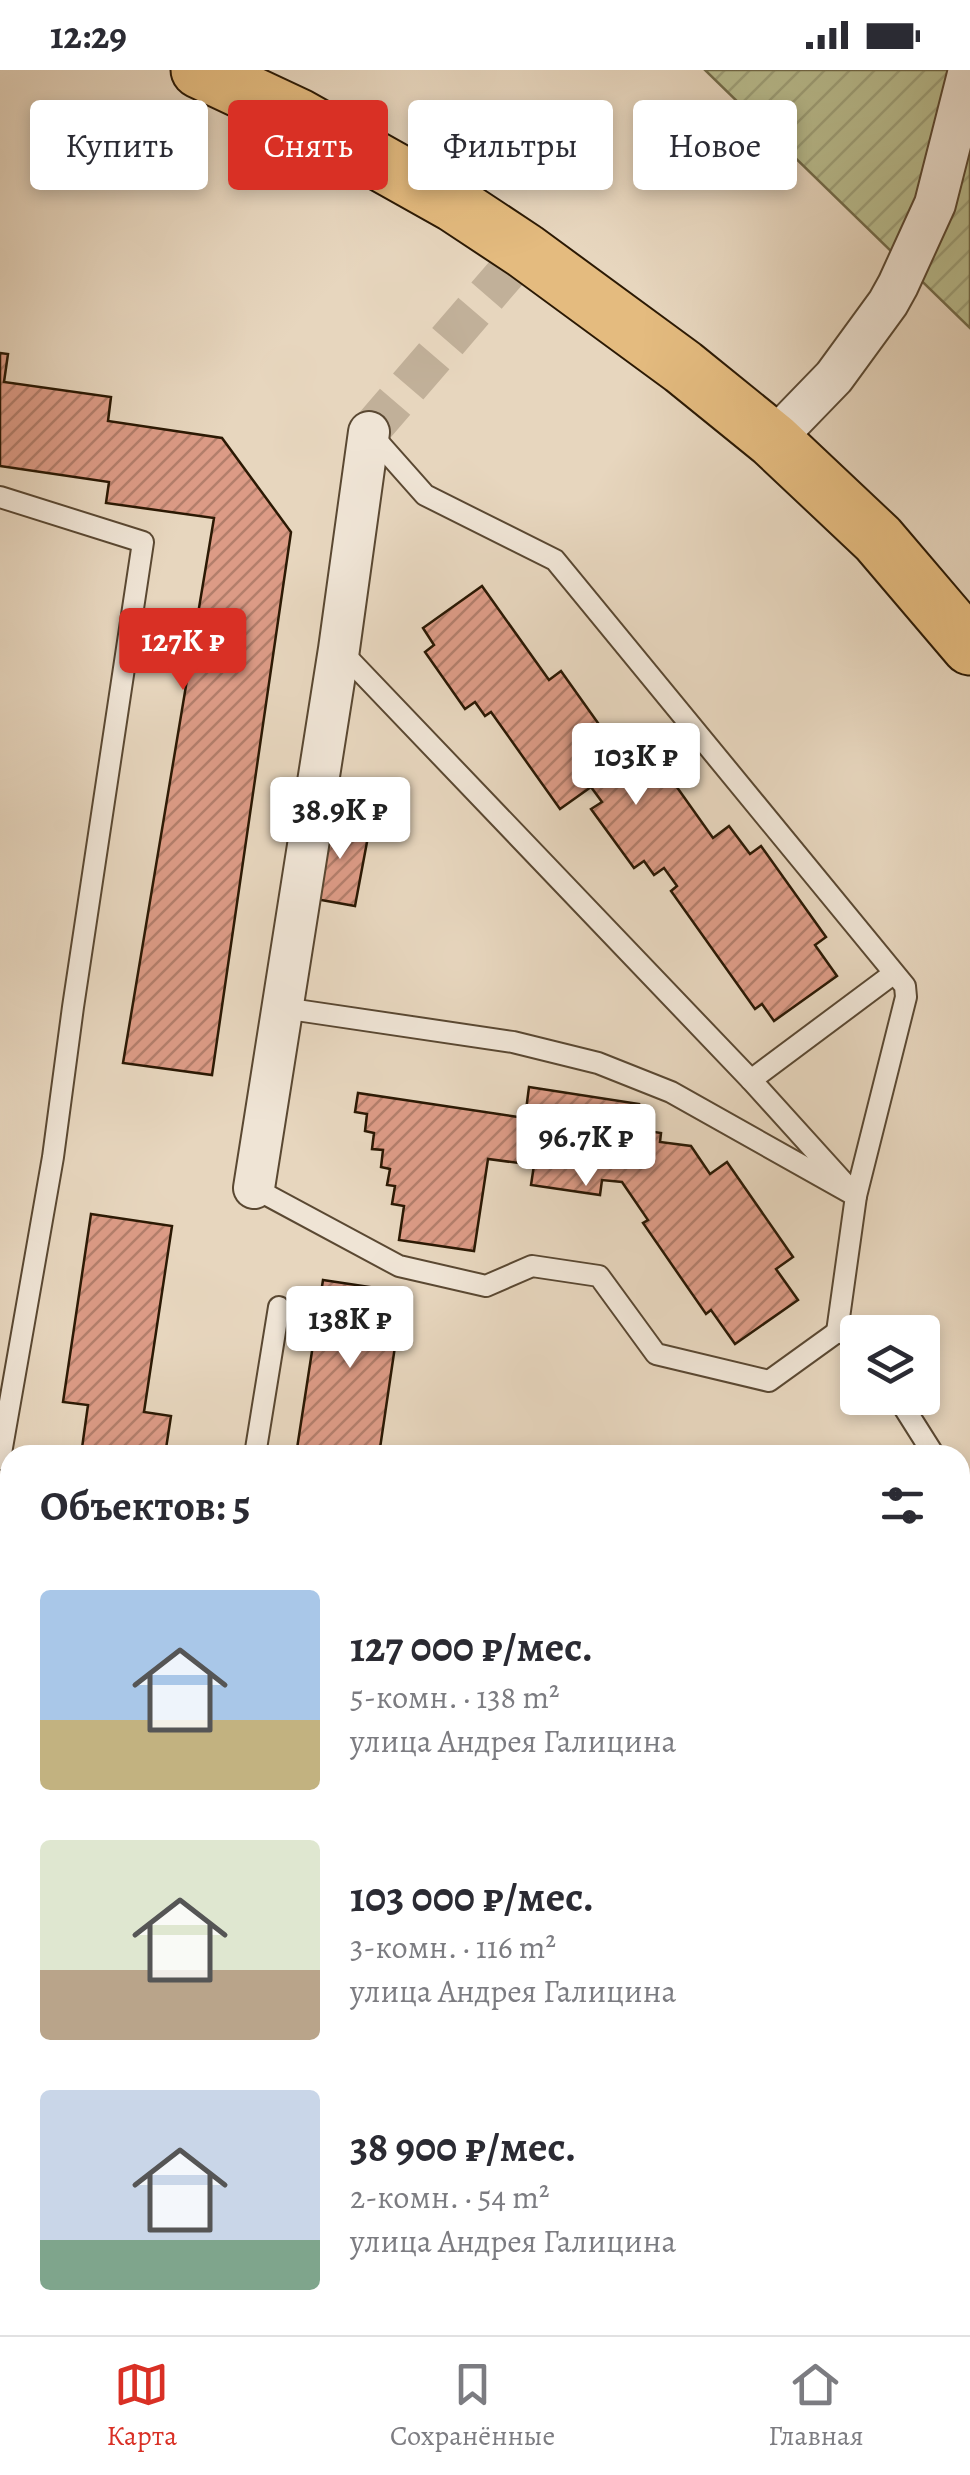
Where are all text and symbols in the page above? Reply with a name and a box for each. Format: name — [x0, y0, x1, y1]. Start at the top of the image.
text: 12:29 — [50, 9, 127, 61]
chip: Купить — [30, 100, 208, 190]
chip: Снять — [228, 100, 388, 190]
chip: Фильтры — [408, 100, 613, 190]
chip: Новое — [633, 100, 797, 190]
pin: 127K ₽ — [102, 608, 264, 693]
text: 127K ₽ — [141, 618, 225, 662]
pin: 103K ₽ — [555, 723, 717, 808]
text: 103K ₽ — [594, 733, 678, 777]
pin: 38.9K ₽ — [248, 777, 432, 862]
text: 38.9K ₽ — [292, 787, 388, 831]
pin: 96.7K ₽ — [494, 1104, 678, 1189]
text: 96.7K ₽ — [538, 1114, 634, 1158]
pin: 138K ₽ — [269, 1286, 431, 1371]
text: 138K ₽ — [308, 1296, 392, 1340]
map controls — [840, 1315, 940, 1415]
button: layers — [840, 1315, 940, 1415]
text: Объектов: 5 — [40, 1477, 251, 1534]
icon: filters — [875, 1478, 930, 1533]
text: 127 000 ₽/мес. — [350, 1618, 593, 1675]
icon: home — [120, 1630, 240, 1750]
text: 5-комн. · 138 m² — [350, 1675, 560, 1719]
text: улица Андрея Галицина — [350, 1719, 676, 1763]
text: 103 000 ₽/мес. — [350, 1868, 594, 1925]
icon: home — [120, 1880, 240, 2000]
text: 3-комн. · 116 m² — [350, 1925, 556, 1969]
text: улица Андрея Галицина — [350, 1969, 676, 2013]
text: 38 900 ₽/мес. — [350, 2118, 576, 2175]
icon: home — [120, 2130, 240, 2250]
text: 2-комн. · 54 m² — [350, 2175, 549, 2219]
text: улица Андрея Галицина — [350, 2219, 676, 2263]
tab: Карта — [107, 2357, 177, 2455]
tab: Сохранённые — [390, 2357, 555, 2455]
tab: Главная — [768, 2357, 863, 2455]

